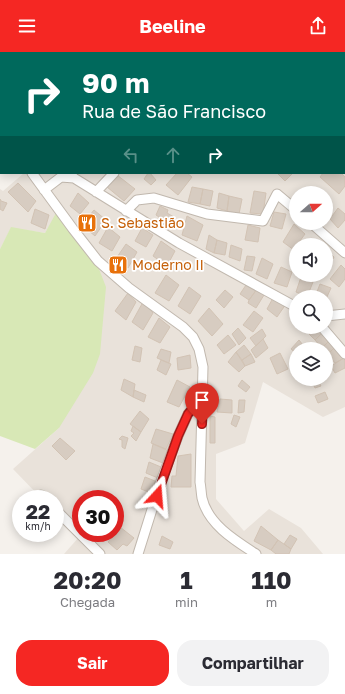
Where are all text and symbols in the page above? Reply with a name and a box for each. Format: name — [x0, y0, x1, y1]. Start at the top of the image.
icon: menu — [16, 15, 38, 37]
text: Beeline — [139, 15, 206, 37]
icon: share — [307, 15, 329, 37]
text: 90 m — [82, 66, 149, 99]
icon: right — [16, 68, 68, 120]
text: Rua de São Francisco — [82, 100, 266, 122]
icon: left — [120, 144, 142, 166]
icon: ahead — [162, 144, 184, 166]
icon: right — [204, 144, 226, 166]
north arrow — [289, 186, 333, 230]
map controls — [289, 186, 333, 386]
restaurant icon: S. Sebastião — [76, 212, 98, 234]
place label: S. Sebastião — [101, 214, 184, 231]
button: sound — [289, 238, 333, 282]
restaurant icon: Moderno II — [107, 254, 129, 276]
place label: Moderno II — [132, 256, 204, 273]
button: search — [289, 290, 333, 334]
button: layers — [289, 342, 333, 386]
pin — [185, 383, 219, 424]
icon: arrive — [191, 389, 213, 411]
position arrow — [136, 475, 178, 517]
speed limit sign: 30 — [72, 490, 124, 542]
text: 22 — [26, 499, 50, 523]
text: km/h — [25, 520, 51, 532]
text: 20:20 — [53, 565, 122, 594]
text: 1 — [180, 565, 193, 594]
text: 110 — [251, 565, 292, 594]
text: Chegada — [60, 594, 115, 610]
text: min — [175, 594, 198, 610]
text: m — [266, 594, 277, 610]
button: Sair — [16, 640, 169, 686]
button: Compartilhar — [177, 640, 329, 686]

